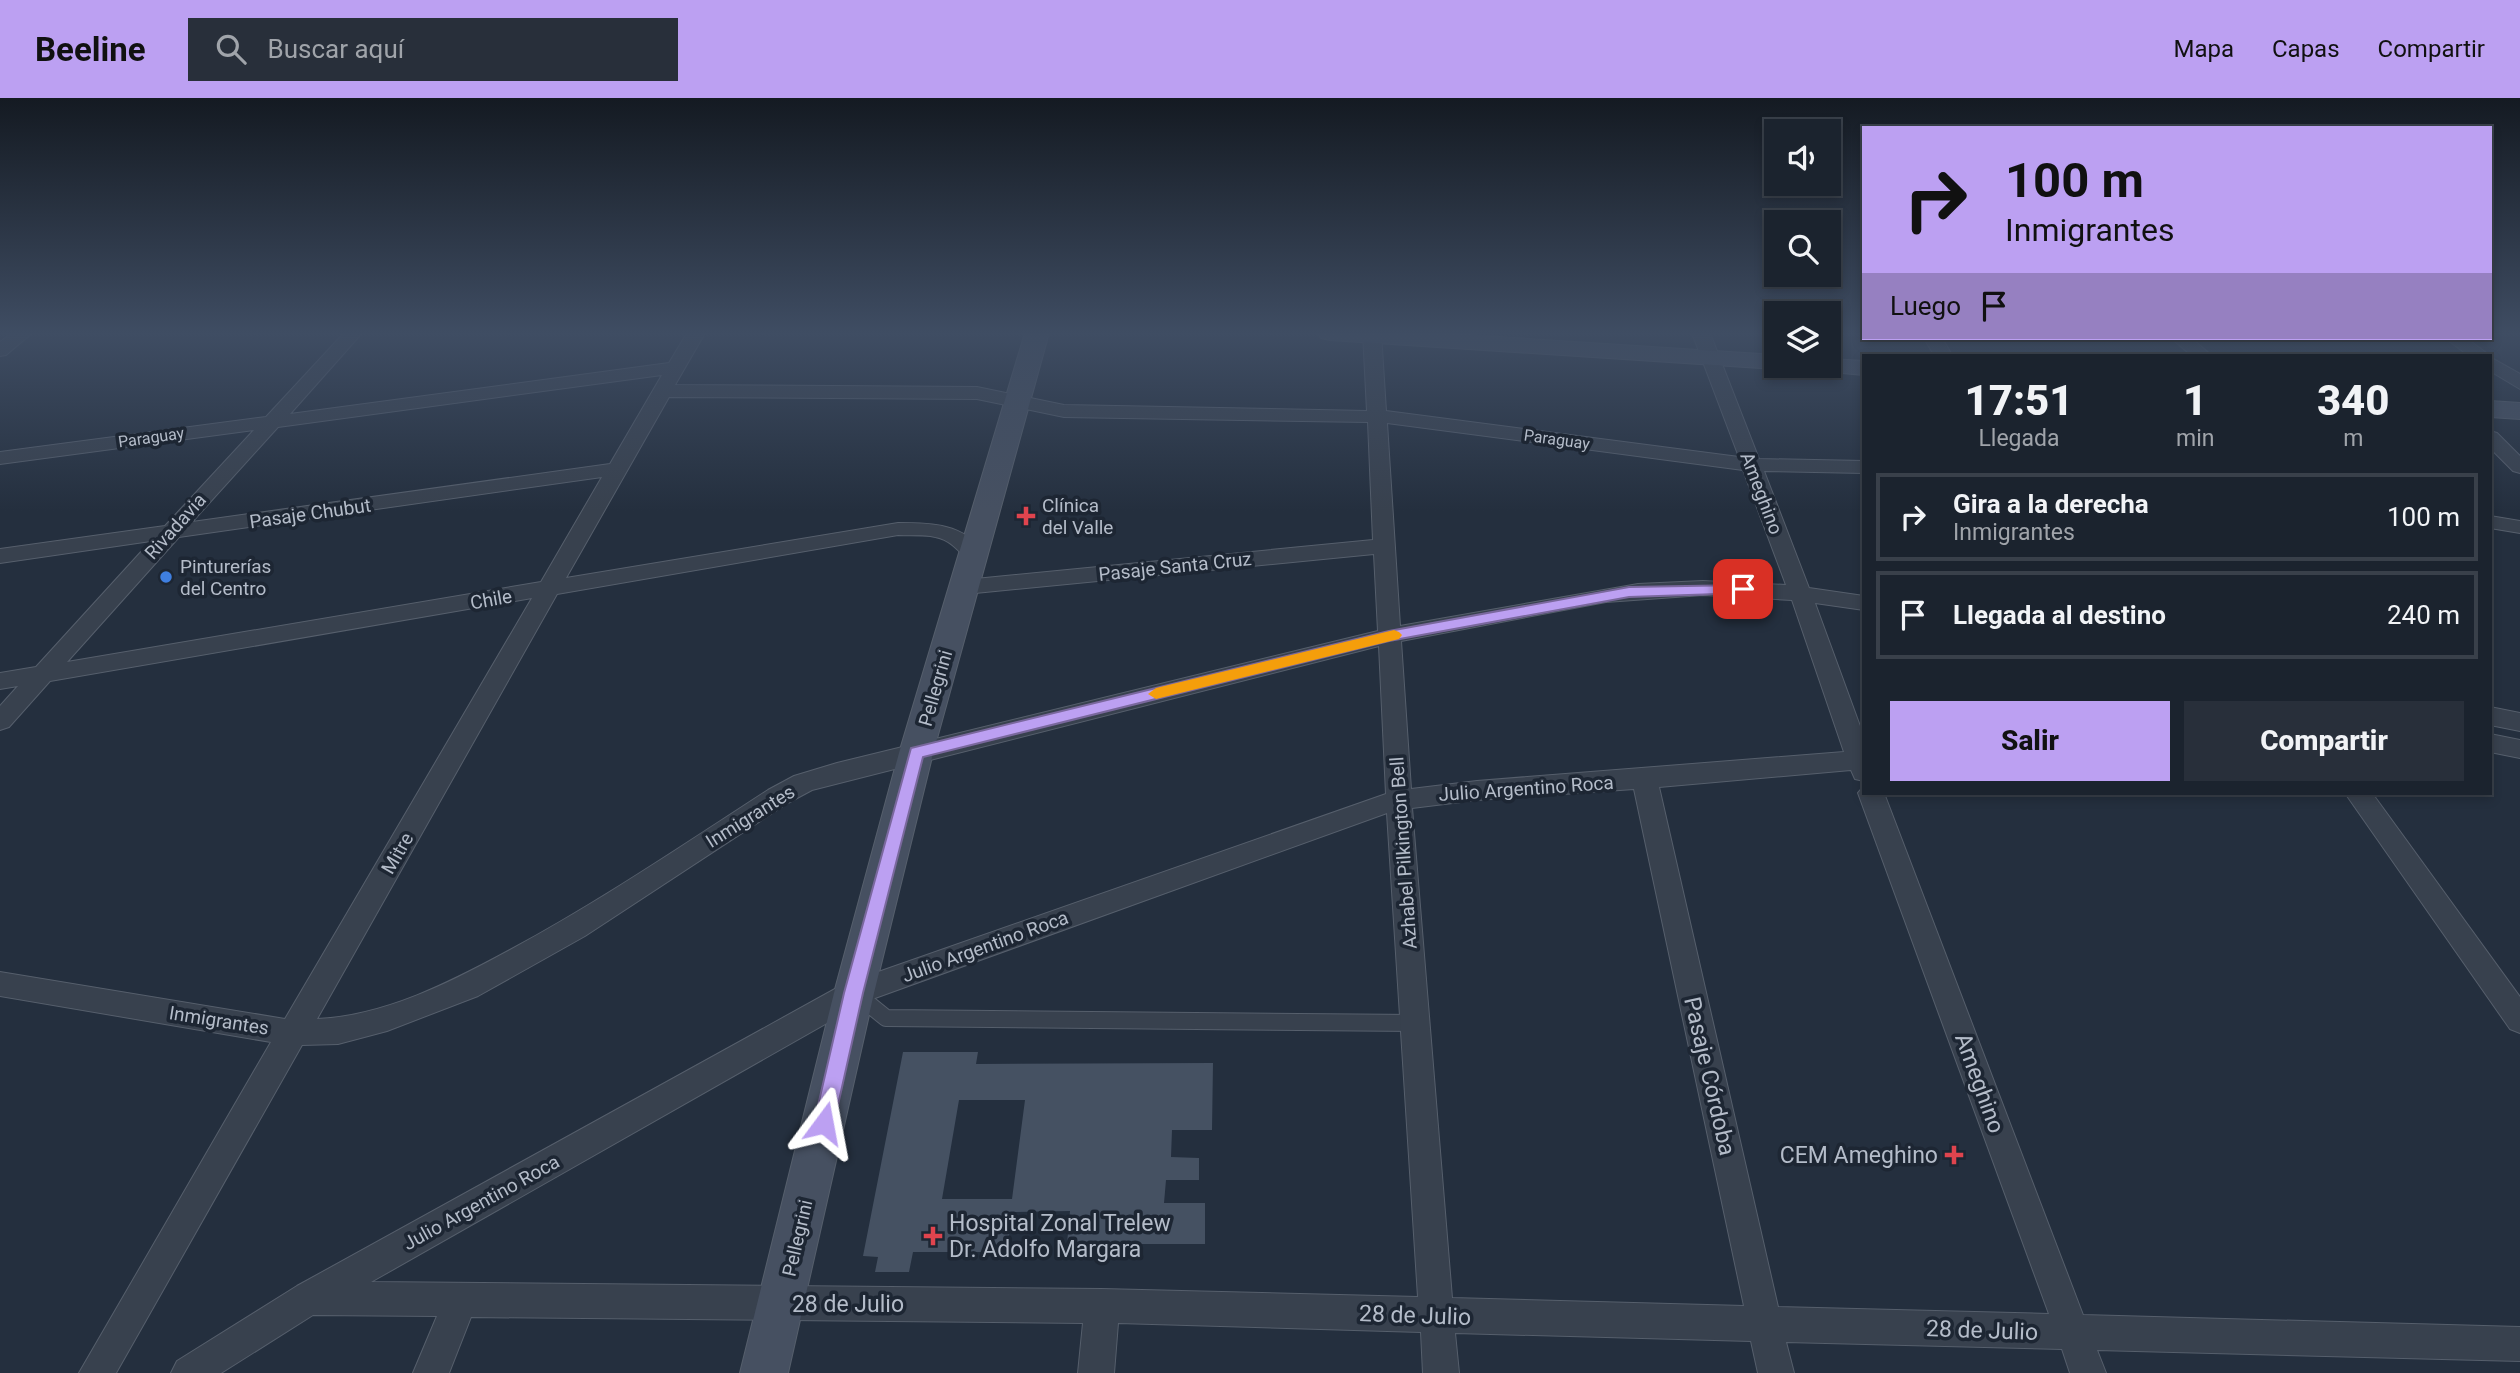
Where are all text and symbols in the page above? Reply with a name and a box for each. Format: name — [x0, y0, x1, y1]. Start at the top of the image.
search box — [188, 18, 678, 81]
text: Beeline — [35, 30, 146, 69]
icon: search — [212, 30, 250, 68]
text: Buscar aquí — [268, 34, 404, 64]
text: Mapa — [2173, 35, 2234, 63]
text: Capas — [2272, 35, 2340, 63]
text: Compartir — [2378, 35, 2485, 63]
map controls — [1764, 119, 1841, 378]
button: sound — [1764, 119, 1841, 196]
text: 100 m — [2005, 152, 2144, 209]
icon: right — [1890, 154, 1981, 245]
button: search — [1764, 210, 1841, 287]
text: Inmigrantes — [2005, 211, 2174, 249]
icon: arrive — [1975, 287, 2013, 325]
text: Luego — [1890, 291, 1961, 321]
button: layers — [1764, 301, 1841, 378]
text: 17:51 — [1964, 376, 2074, 425]
text: 1 — [2183, 376, 2207, 425]
text: 340 — [2317, 376, 2390, 425]
street label: Paraguay — [117, 423, 186, 452]
street label: Paraguay — [1523, 425, 1592, 454]
text: Llegada — [1978, 425, 2060, 452]
text: min — [2176, 425, 2214, 452]
text: m — [2343, 425, 2363, 452]
street label: Ameghino — [1735, 449, 1788, 538]
street label: Rivadavia — [140, 489, 211, 564]
text: Gira a la derecha — [1953, 489, 2149, 519]
street label: Pasaje Chubut — [248, 494, 372, 533]
place label: Clínica del Valle — [1042, 494, 1113, 539]
icon: right — [1894, 498, 1932, 536]
text: 100 m — [2387, 502, 2460, 532]
marker: Clínica del Valle — [1016, 506, 1036, 526]
text: Inmigrantes — [1953, 519, 2075, 546]
street label: Pasaje Santa Cruz — [1097, 547, 1253, 586]
place label: Pinturerías del Centro — [180, 555, 271, 600]
pin — [1713, 559, 1773, 619]
marker: Pinturerías del Centro — [158, 569, 174, 585]
icon: arrive — [1724, 570, 1762, 608]
street label: Chile — [468, 585, 514, 614]
icon: arrive — [1894, 596, 1932, 634]
text: Llegada al destino — [1953, 600, 2166, 630]
text: 240 m — [2387, 600, 2460, 630]
street label: Pellegrini — [914, 647, 957, 729]
button: Salir — [1890, 701, 2170, 781]
button: Compartir — [2184, 701, 2464, 781]
street label: Azhabel Pilkington Bell — [1385, 756, 1422, 950]
street label: Julio Argentino Roca — [1438, 771, 1614, 806]
street label: Inmigrantes — [702, 780, 799, 853]
street label: Mitre — [377, 829, 418, 878]
street label: Julio Argentino Roca — [899, 906, 1071, 987]
street label: Pasaje Córdoba — [1678, 994, 1741, 1158]
street label: Inmigrantes — [167, 1001, 270, 1040]
street label: Ameghino — [1949, 1030, 2010, 1137]
position arrow — [787, 1086, 861, 1160]
place label: CEM Ameghino — [1780, 1142, 1938, 1169]
marker: CEM Ameghino — [1944, 1145, 1964, 1165]
street label: Julio Argentino Roca — [399, 1150, 563, 1255]
street label: Pellegrini — [777, 1197, 817, 1279]
place label: Hospital Zonal Trelew Dr. Adolfo Margara — [949, 1210, 1171, 1263]
marker: Hospital Zonal Trelew Dr. Adolfo Margara — [923, 1226, 943, 1246]
street label: 28 de Julio — [792, 1291, 904, 1318]
street label: 28 de Julio — [1358, 1300, 1471, 1331]
street label: 28 de Julio — [1925, 1315, 2038, 1346]

